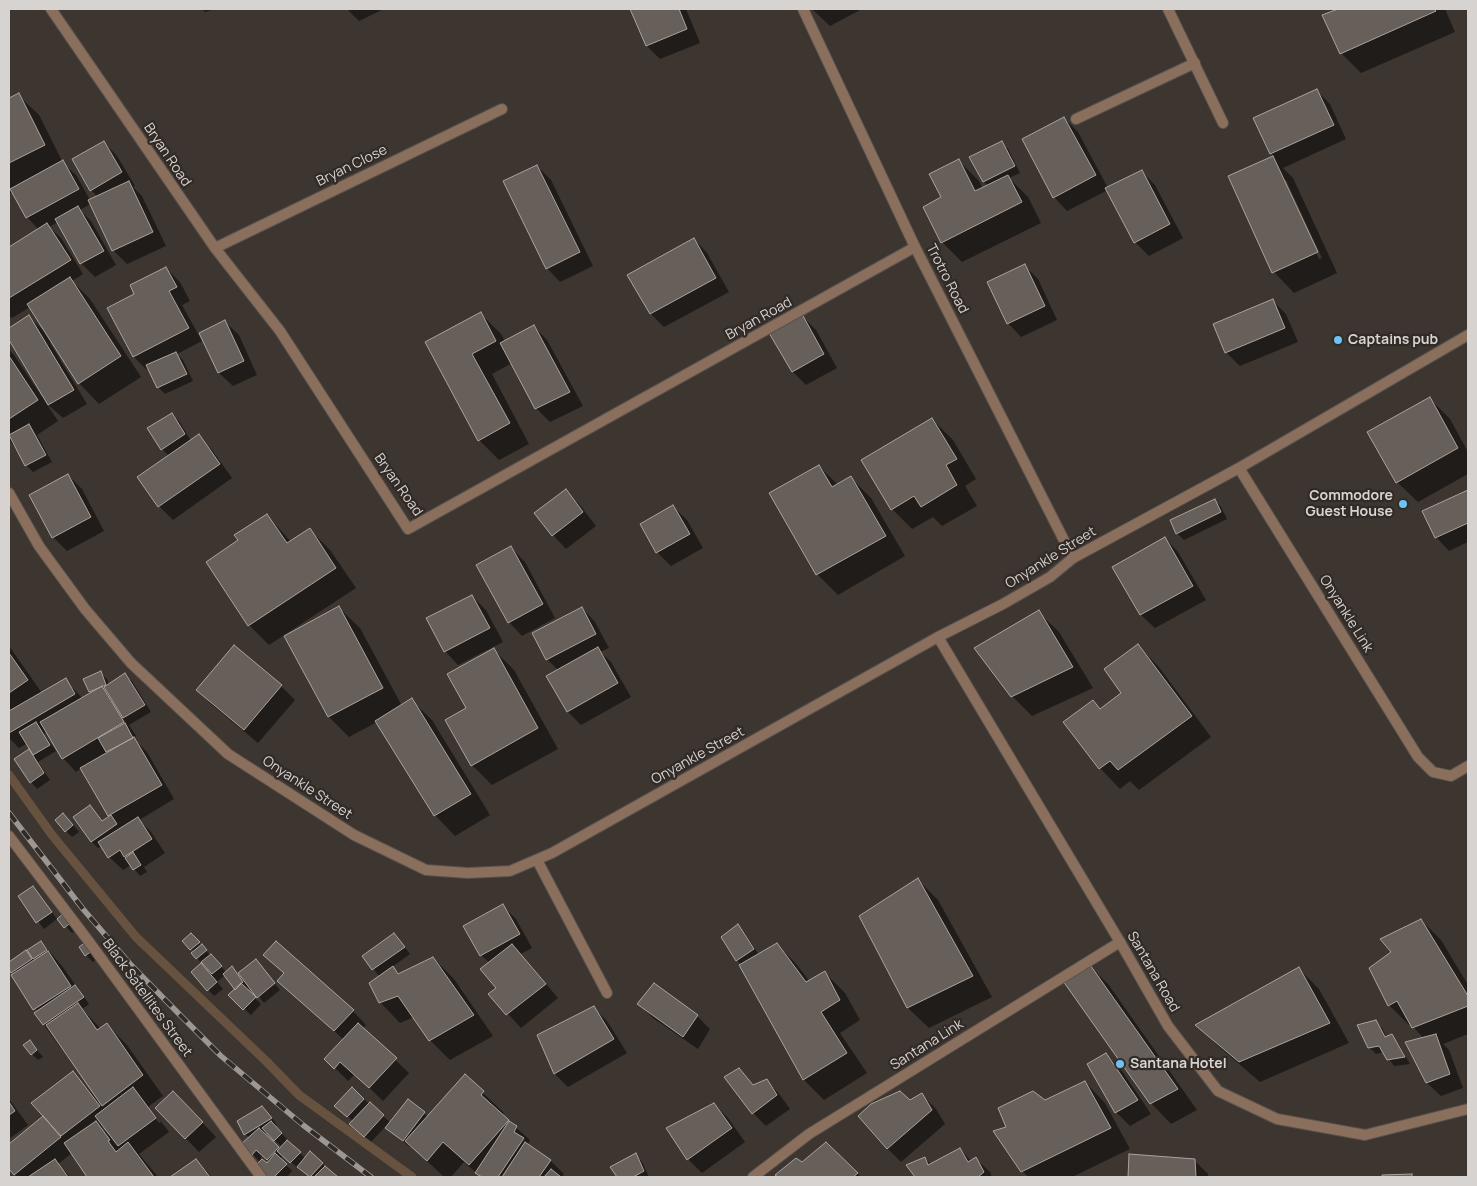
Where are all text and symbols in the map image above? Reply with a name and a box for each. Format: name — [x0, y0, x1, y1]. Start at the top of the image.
street label: Bryan Road — [140, 120, 194, 190]
street label: Bryan Close — [314, 142, 390, 190]
street label: Trotro Road — [922, 242, 972, 316]
street label: Bryan Road — [723, 294, 795, 344]
place label: Captains pub — [1348, 332, 1438, 348]
marker: Captains pub — [1332, 334, 1344, 346]
street label: Bryan Road — [370, 450, 426, 520]
place label: Commodore Guest House — [1306, 488, 1393, 520]
marker: Commodore Guest House — [1397, 498, 1409, 510]
street label: Onyankle Street — [1003, 523, 1099, 593]
street label: Onyankle Link — [1315, 572, 1377, 656]
street label: Onyankle Street — [649, 724, 747, 788]
street label: Onyankle Street — [259, 753, 355, 823]
street label: Santana Road — [1123, 929, 1183, 1015]
street label: Black Satellites Street — [99, 936, 195, 1060]
street label: Santana Link — [887, 1016, 967, 1074]
place label: Santana Hotel — [1130, 1056, 1227, 1072]
marker: Santana Hotel — [1114, 1058, 1126, 1070]

